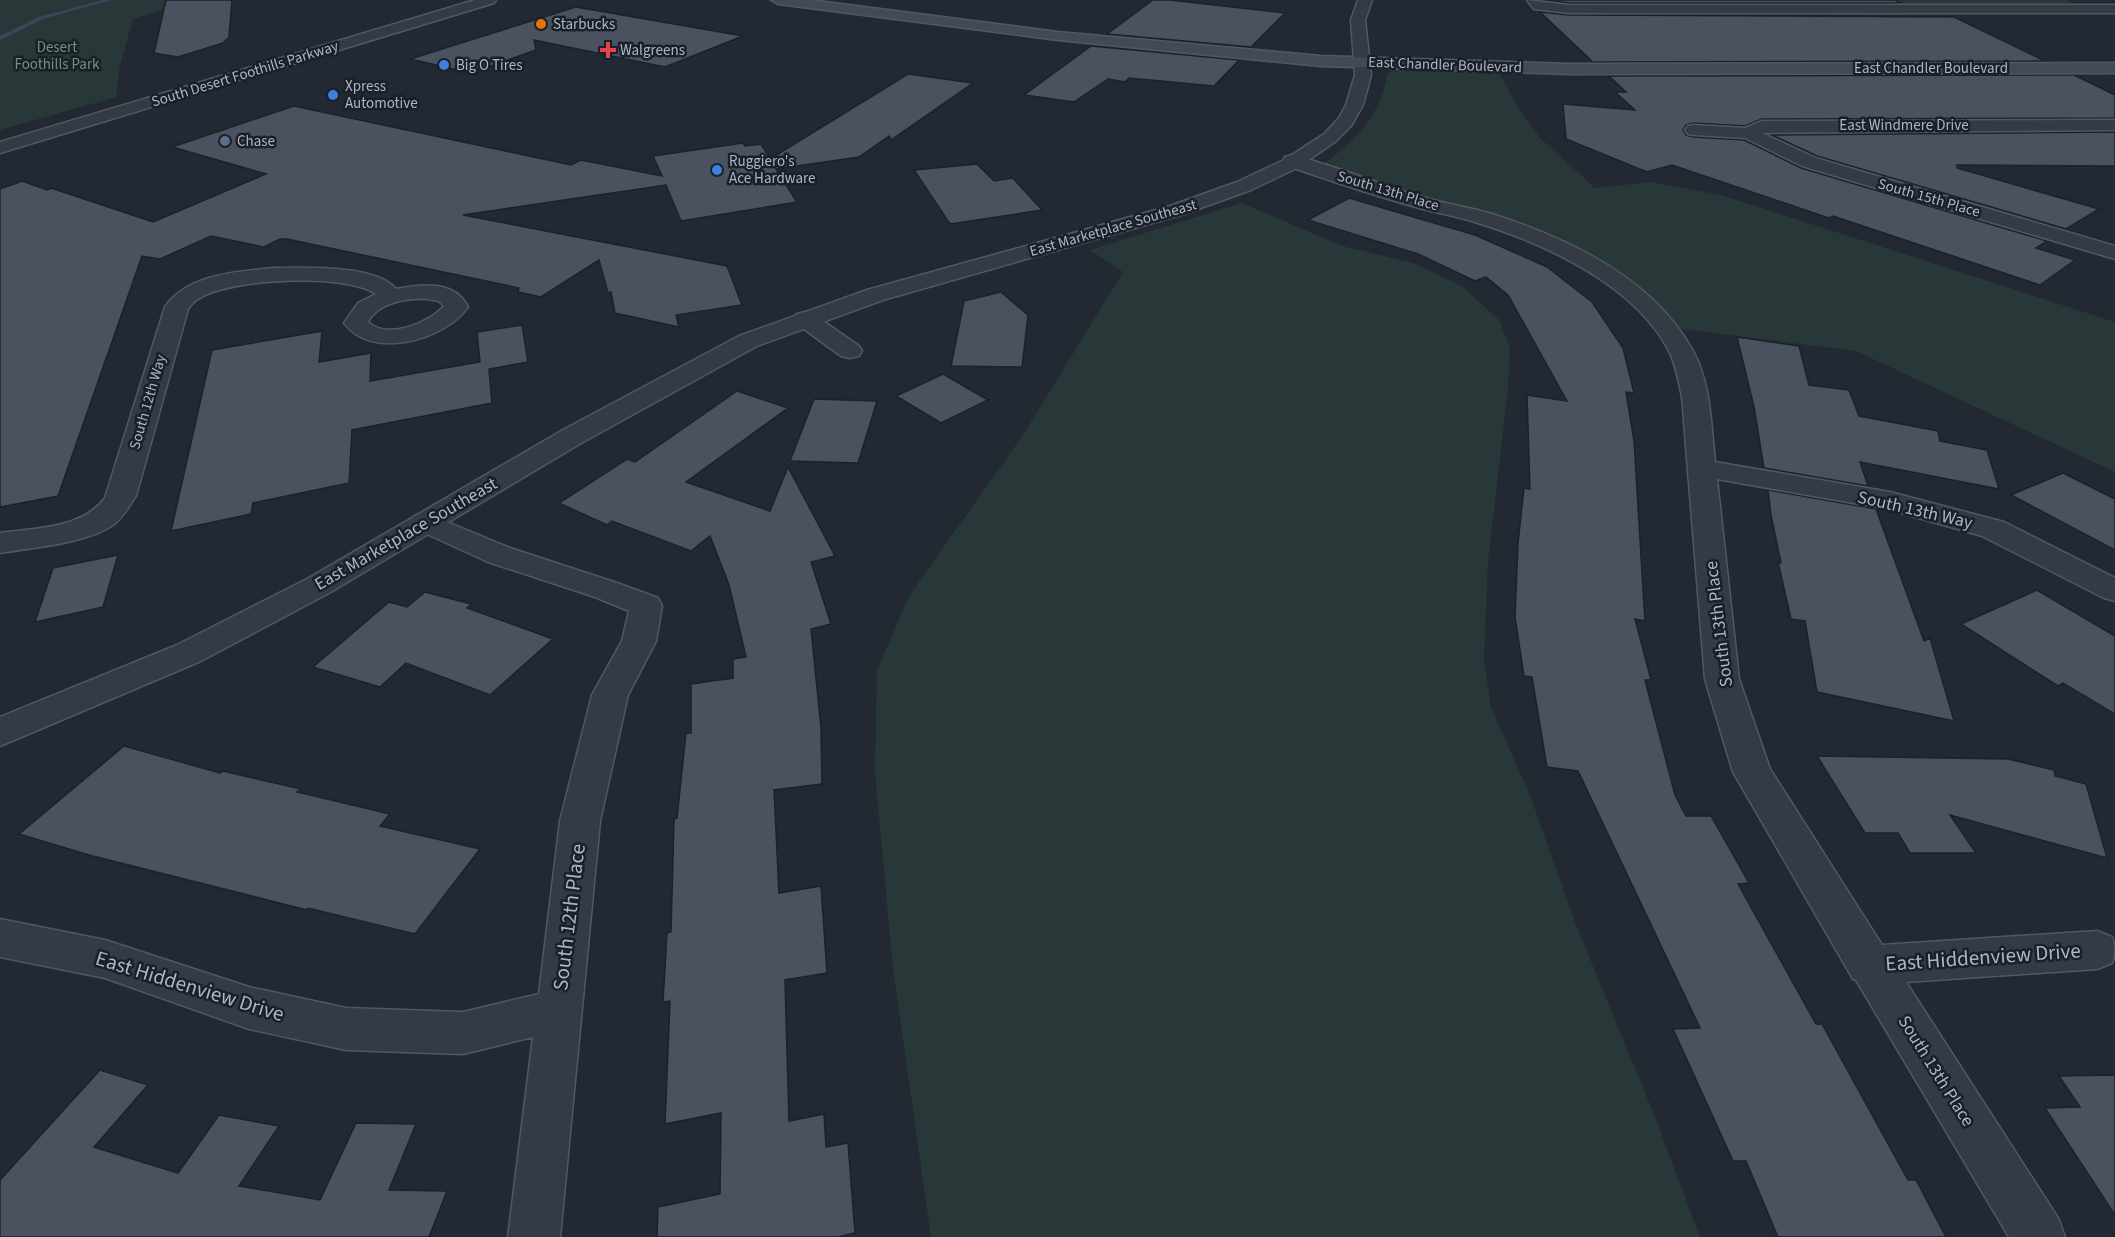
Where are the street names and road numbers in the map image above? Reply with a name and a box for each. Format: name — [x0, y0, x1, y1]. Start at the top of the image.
street label: South Desert Foothills Parkway — [149, 36, 341, 112]
street label: East Chandler Boulevard — [1368, 52, 1522, 78]
street label: East Chandler Boulevard — [1854, 58, 2008, 79]
street label: East Windmere Drive — [1839, 115, 1969, 136]
street label: South 13th Place — [1334, 166, 1442, 216]
street label: South 15th Place — [1875, 173, 1983, 223]
street label: East Marketplace Southeast — [1027, 194, 1199, 262]
street label: South 12th Way — [124, 352, 172, 452]
street label: East Marketplace Southeast — [310, 471, 502, 597]
street label: South 13th Way — [1855, 485, 1976, 536]
street label: South 13th Place — [1699, 560, 1739, 688]
street label: South 12th Place — [545, 842, 593, 992]
street label: East Hiddenview Drive — [1884, 935, 2082, 979]
street label: East Hiddenview Drive — [92, 943, 288, 1029]
street label: South 13th Place — [1892, 1011, 1980, 1131]

